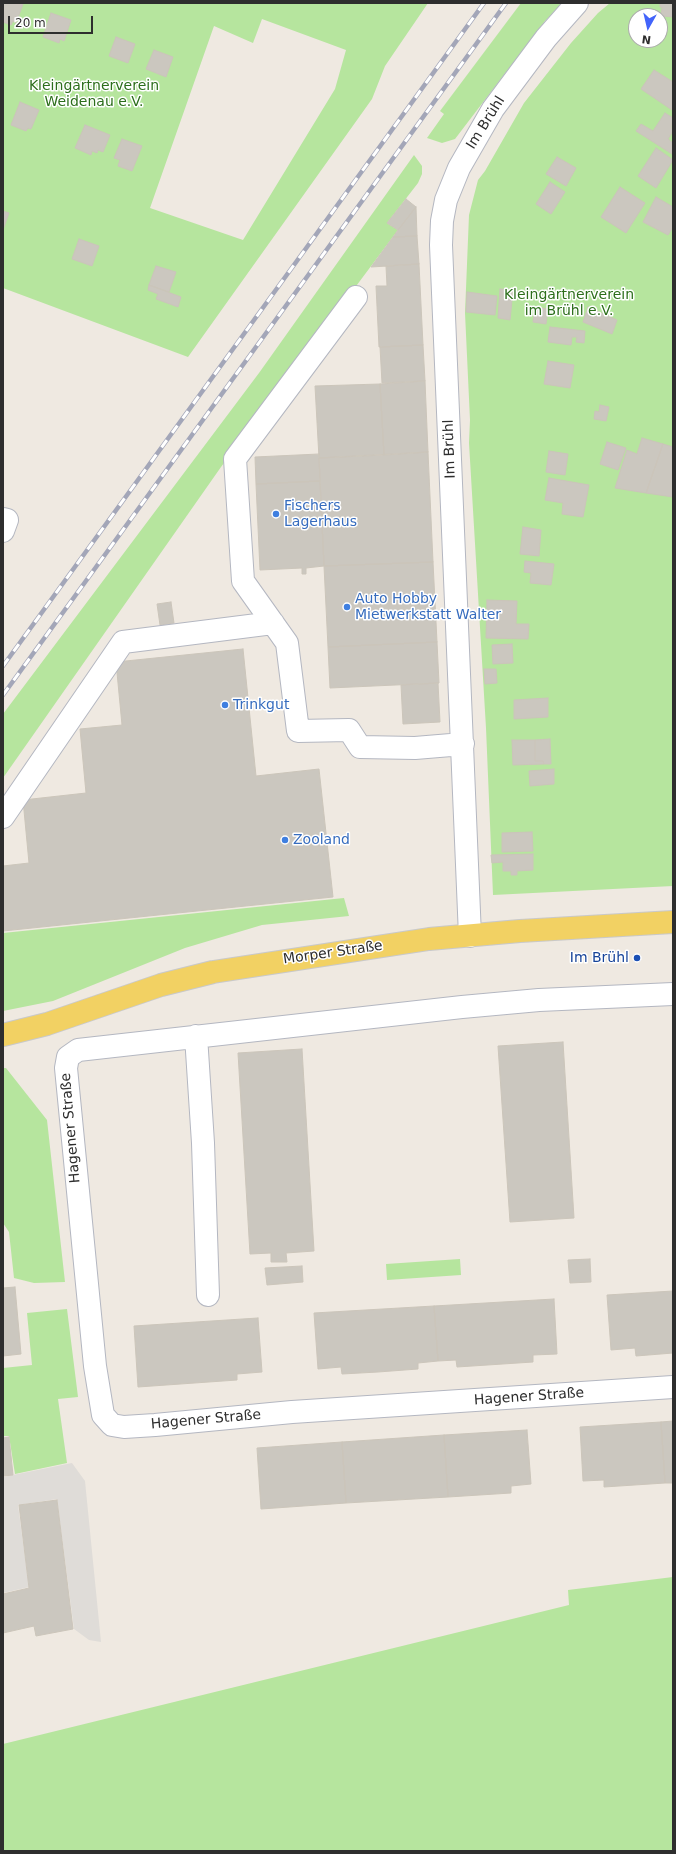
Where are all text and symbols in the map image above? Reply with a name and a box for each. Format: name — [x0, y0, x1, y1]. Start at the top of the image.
scale bar — [10, 8, 95, 34]
north arrow — [628, 8, 668, 48]
text: 20 m — [15, 16, 46, 30]
text: N — [641, 32, 652, 46]
park label: Kleingärtnerverein Weidenau e.V. — [29, 78, 159, 110]
street label: Im Brühl — [463, 93, 509, 153]
park label: Kleingärtnerverein im Brühl e.V. — [504, 287, 634, 320]
street label: Im Brühl — [441, 419, 459, 479]
place label: Fischers Lagerhaus — [284, 498, 357, 530]
marker: Fischers Lagerhaus — [271, 509, 281, 519]
place label: Auto Hobby Mietwerkstatt Walter — [355, 591, 501, 624]
marker: Auto Hobby Mietwerkstatt Walter — [342, 602, 352, 612]
place label: Trinkgut — [233, 697, 289, 713]
marker: Trinkgut — [220, 700, 230, 710]
place label: Zooland — [293, 832, 350, 848]
marker: Zooland — [280, 835, 290, 845]
street label: Morper Straße — [282, 938, 384, 968]
place label: Im Brühl — [570, 950, 629, 966]
marker: Im Brühl — [632, 953, 642, 963]
street label: Hagener Straße — [58, 1072, 84, 1184]
street label: Hagener Straße — [473, 1385, 585, 1409]
street label: Hagener Straße — [150, 1407, 262, 1433]

